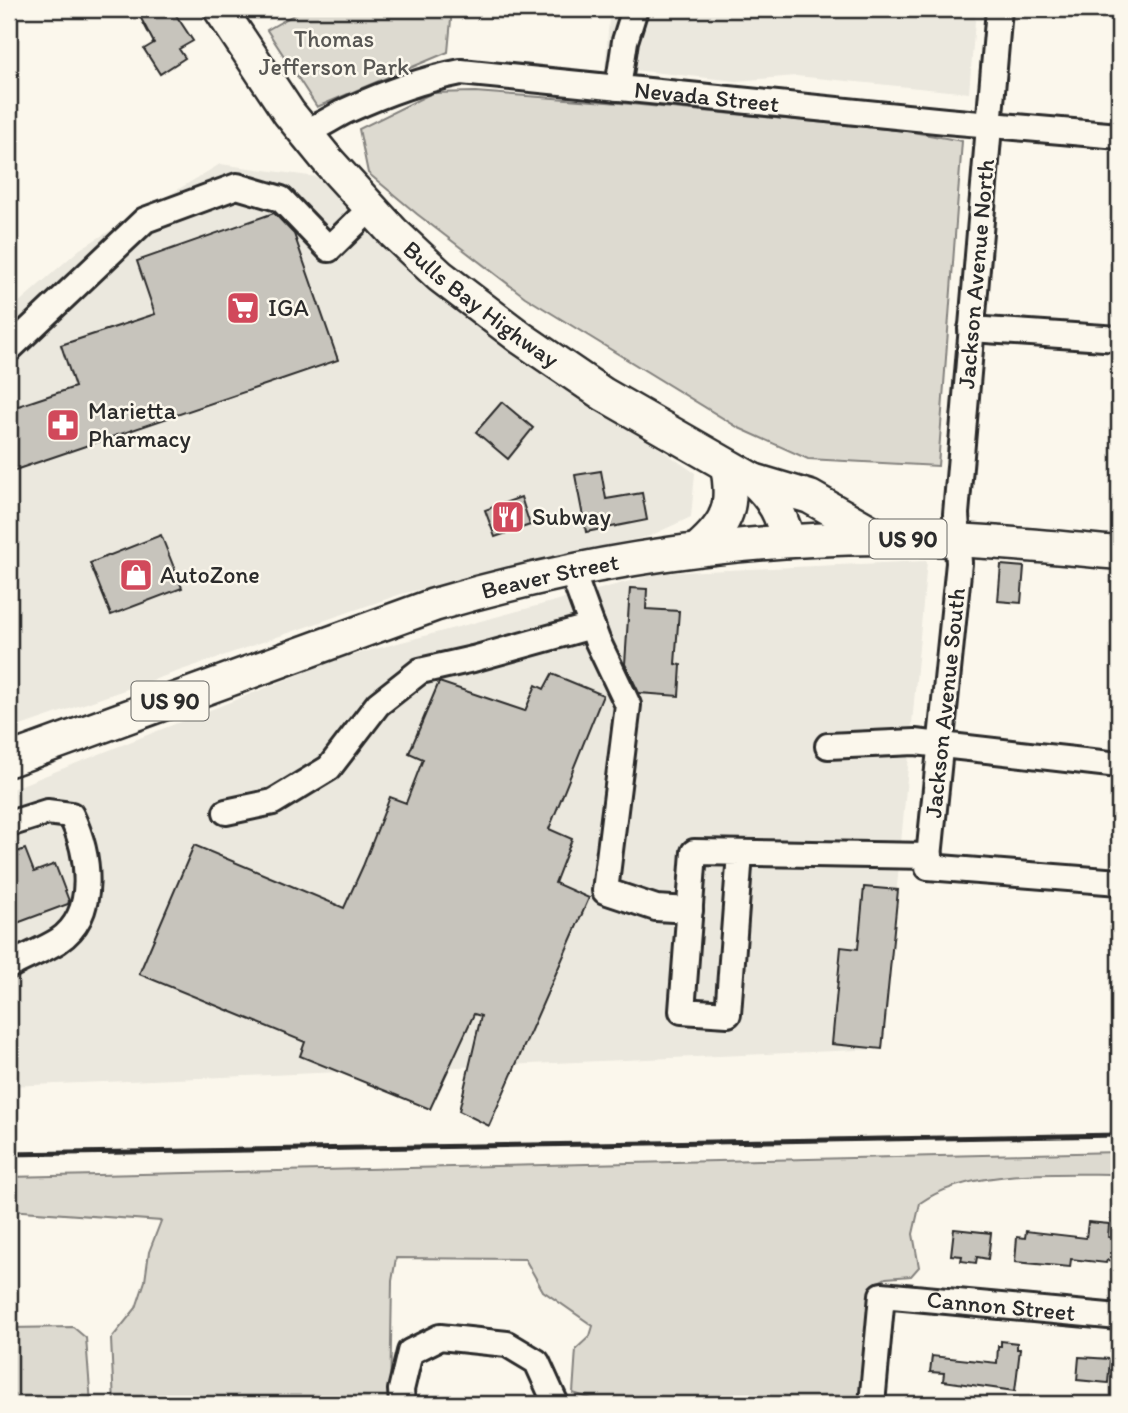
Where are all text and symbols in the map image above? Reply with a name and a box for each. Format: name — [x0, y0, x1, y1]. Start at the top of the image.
park label: Thomas Jefferson Park — [259, 24, 409, 81]
street label: Nevada Street — [633, 75, 780, 118]
street label: Jackson Avenue North — [951, 158, 1000, 390]
street label: Bulls Bay Highway — [397, 234, 565, 374]
supermarket icon: IGA — [224, 289, 262, 327]
place label: IGA — [268, 293, 309, 322]
place label: Marietta Pharmacy — [88, 396, 191, 453]
pharmacy icon: Marietta Pharmacy — [44, 406, 82, 444]
restaurant icon: Subway — [489, 498, 527, 536]
place label: Subway — [532, 502, 611, 531]
road number: US 90 — [870, 520, 946, 558]
street label: Beaver Street — [478, 547, 621, 605]
shop icon: AutoZone — [117, 556, 155, 594]
place label: AutoZone — [160, 560, 260, 589]
street label: Jackson Avenue South — [918, 587, 971, 819]
road number: US 90 — [132, 681, 208, 720]
street label: Cannon Street — [925, 1284, 1077, 1327]

